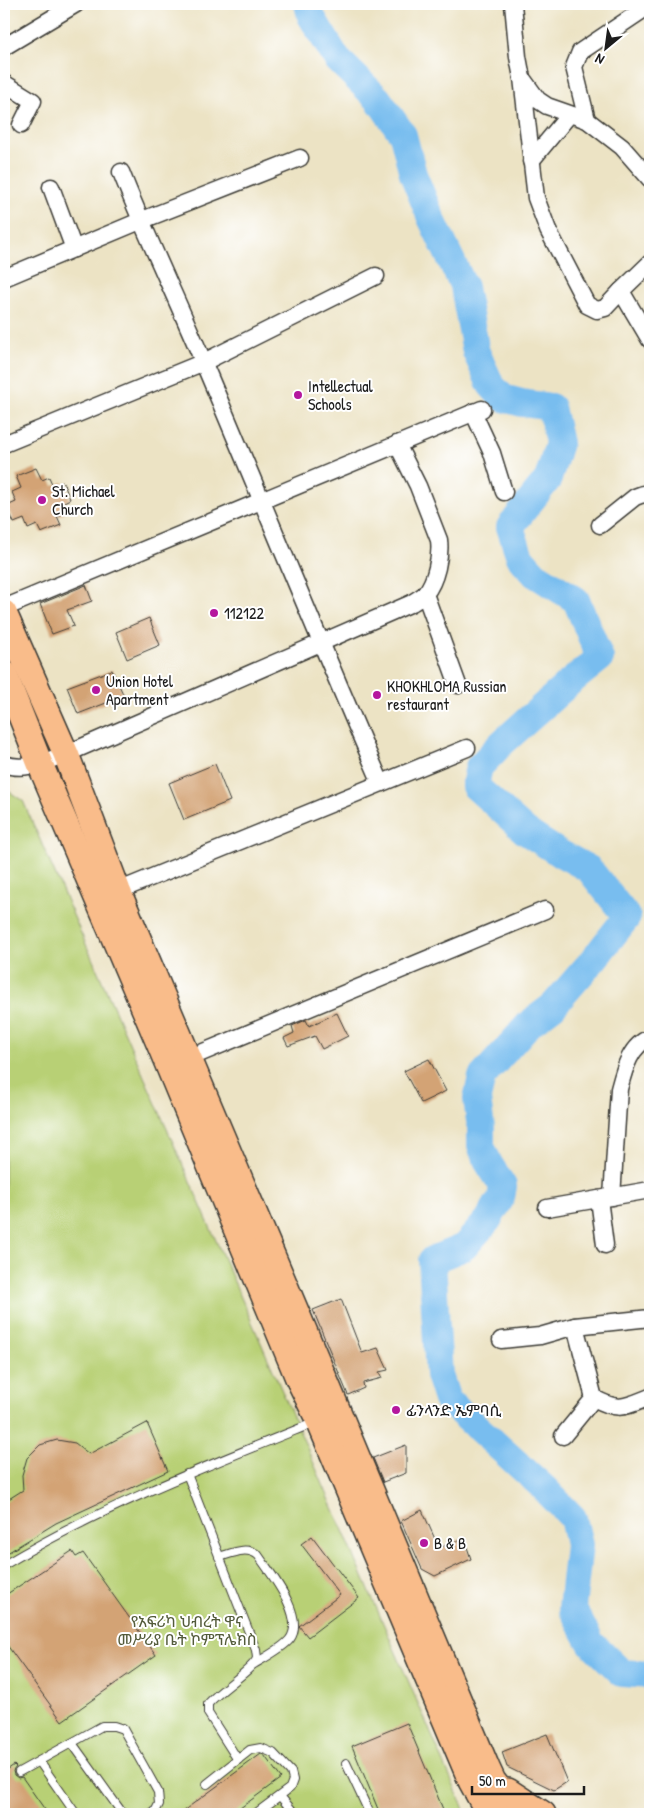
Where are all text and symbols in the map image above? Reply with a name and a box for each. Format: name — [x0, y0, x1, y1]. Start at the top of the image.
north arrow — [582, 22, 632, 72]
text: N — [591, 49, 607, 70]
place label: Intellectual Schools — [308, 375, 374, 415]
marker: Intellectual Schools — [292, 389, 304, 401]
place label: St. Michael Church — [52, 480, 116, 520]
marker: St. Michael Church — [36, 494, 48, 506]
place label: 112122 — [224, 602, 264, 624]
marker: 112122 — [208, 607, 220, 619]
place label: Union Hotel Apartment — [106, 670, 174, 710]
place label: KHOKHLOMA Russian restaurant — [387, 675, 507, 715]
marker: Union Hotel Apartment — [90, 684, 102, 696]
marker: KHOKHLOMA Russian restaurant — [371, 689, 383, 701]
place label: ፊንላንድ ኤምባሲ — [406, 1399, 502, 1421]
marker: ፊንላንድ ኤምባሲ — [390, 1404, 402, 1416]
place label: B & B — [434, 1532, 466, 1554]
marker: B & B — [418, 1537, 430, 1549]
park label: የአፍሪካ ህብረት ዋና መሥሪያ ቤት ኮምፕሌክስ — [117, 1610, 257, 1650]
scale bar — [472, 1763, 584, 1795]
text: 50 m — [479, 1770, 506, 1791]

